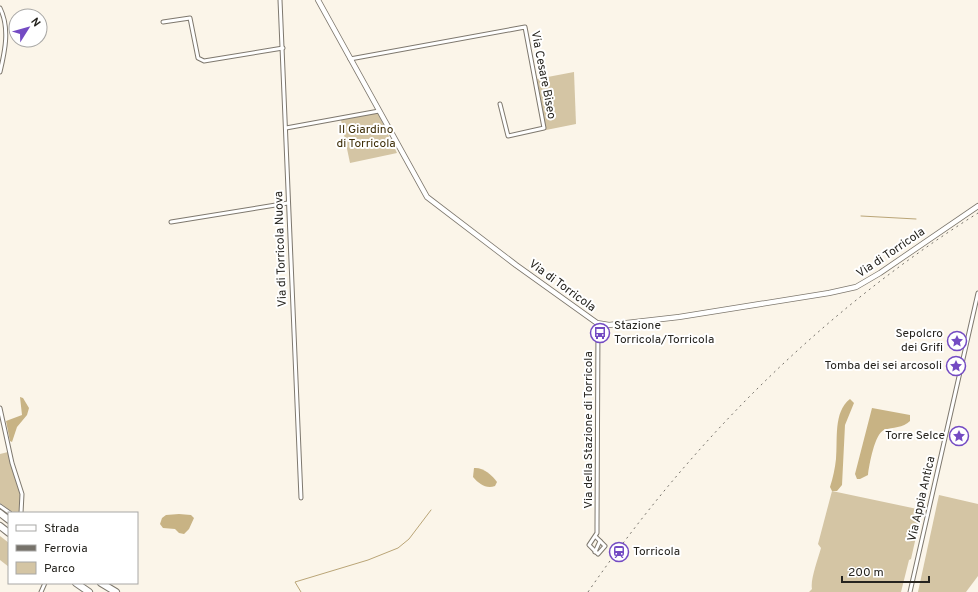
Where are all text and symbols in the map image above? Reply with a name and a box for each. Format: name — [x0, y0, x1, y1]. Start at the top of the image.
north arrow — [8, 8, 48, 48]
text: N — [27, 15, 43, 30]
street label: Via Cesare Biseo — [527, 29, 559, 121]
park label: Il Giardino di Torricola — [336, 122, 396, 152]
street label: Via di Torricola Nuova — [271, 191, 291, 307]
street label: Via di Torricola — [854, 224, 928, 282]
street label: Via di Torricola — [525, 256, 599, 316]
place label: Stazione Torricola/Torricola — [614, 318, 714, 348]
bus stop icon: Stazione Torricola/Torricola — [589, 322, 611, 344]
place label: Sepolcro dei Grifi — [896, 326, 943, 356]
place icon: Sepolcro dei Grifi — [946, 330, 968, 352]
street label: Via della Stazione di Torricola — [581, 351, 597, 509]
place icon: Tomba dei sei arcosoli — [945, 355, 967, 377]
place label: Tomba dei sei arcosoli — [824, 358, 942, 374]
place icon: Torre Selce — [948, 425, 970, 447]
place label: Torre Selce — [885, 428, 945, 444]
street label: Via Appia Antica — [904, 455, 940, 543]
legend — [8, 512, 138, 584]
text: Strada — [44, 521, 79, 537]
text: Ferrovia — [44, 541, 87, 557]
station icon: Torricola — [608, 541, 630, 563]
place label: Torricola — [633, 544, 680, 560]
scale bar — [842, 558, 929, 584]
text: Parco — [44, 561, 75, 577]
text: 200 m — [848, 565, 884, 581]

